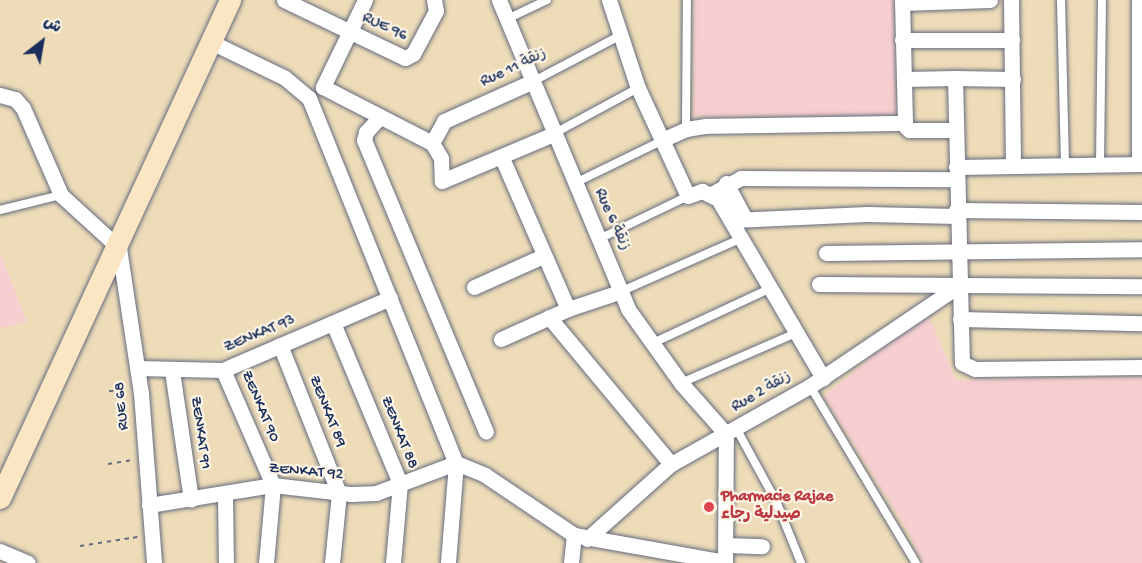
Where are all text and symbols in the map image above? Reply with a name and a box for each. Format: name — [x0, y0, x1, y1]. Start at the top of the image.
street label: RUE 96 — [358, 9, 410, 47]
north arrow — [12, 12, 72, 72]
text: ش — [39, 13, 64, 39]
street label: Rue 11 زنقة — [478, 45, 550, 93]
street label: Rue 6 زنقة — [589, 186, 633, 254]
street label: ZENKAT 93 — [222, 311, 298, 359]
street label: ZENKAT 90 — [235, 368, 283, 446]
street label: Rue 2 زنقة — [729, 368, 795, 418]
street label: ZENKAT 89 — [303, 373, 349, 451]
street label: RUE 68 — [111, 381, 135, 431]
street label: ZENKAT 88 — [375, 394, 421, 472]
street label: ZENKAT 91 — [184, 395, 214, 471]
street label: ZENKAT 92 — [268, 460, 344, 486]
place label: Pharmacie Rajae صيدلية رجاء — [721, 488, 833, 526]
marker: Pharmacie Rajae صيدلية رجاء — [702, 500, 716, 514]

